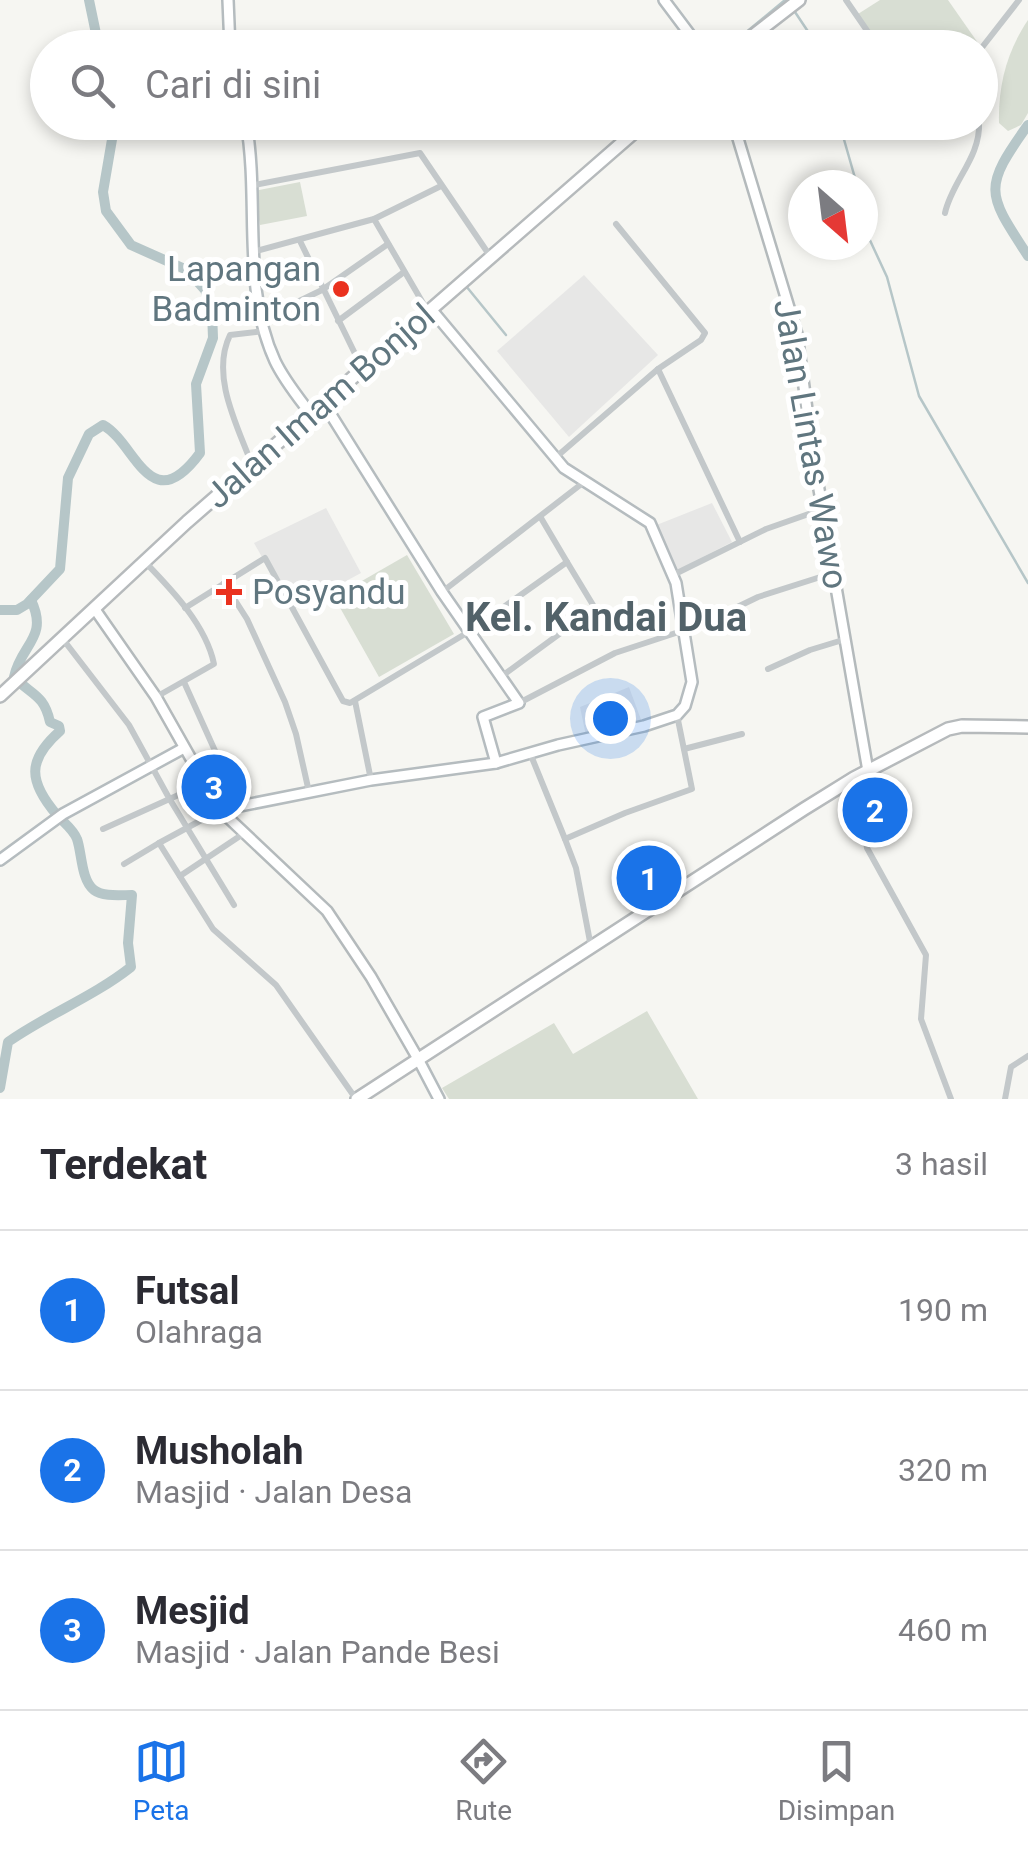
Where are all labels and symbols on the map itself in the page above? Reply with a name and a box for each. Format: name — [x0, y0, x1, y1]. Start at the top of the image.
north arrow — [788, 170, 878, 260]
place label: Lapangan Badminton — [151, 249, 321, 330]
marker: Lapangan Badminton — [330, 278, 352, 300]
street label: Jalan Imam Bonjol — [197, 296, 443, 517]
street label: Jalan Lintas Wawo — [765, 296, 856, 592]
place label: Posyandu — [252, 572, 406, 613]
marker: Posyandu — [216, 579, 242, 605]
district label: Kel. Kandai Dua — [465, 594, 747, 641]
your location — [585, 693, 636, 744]
pin: 3 — [182, 750, 246, 824]
pin: 2 — [842, 772, 908, 848]
pin: 1 — [616, 840, 682, 916]

